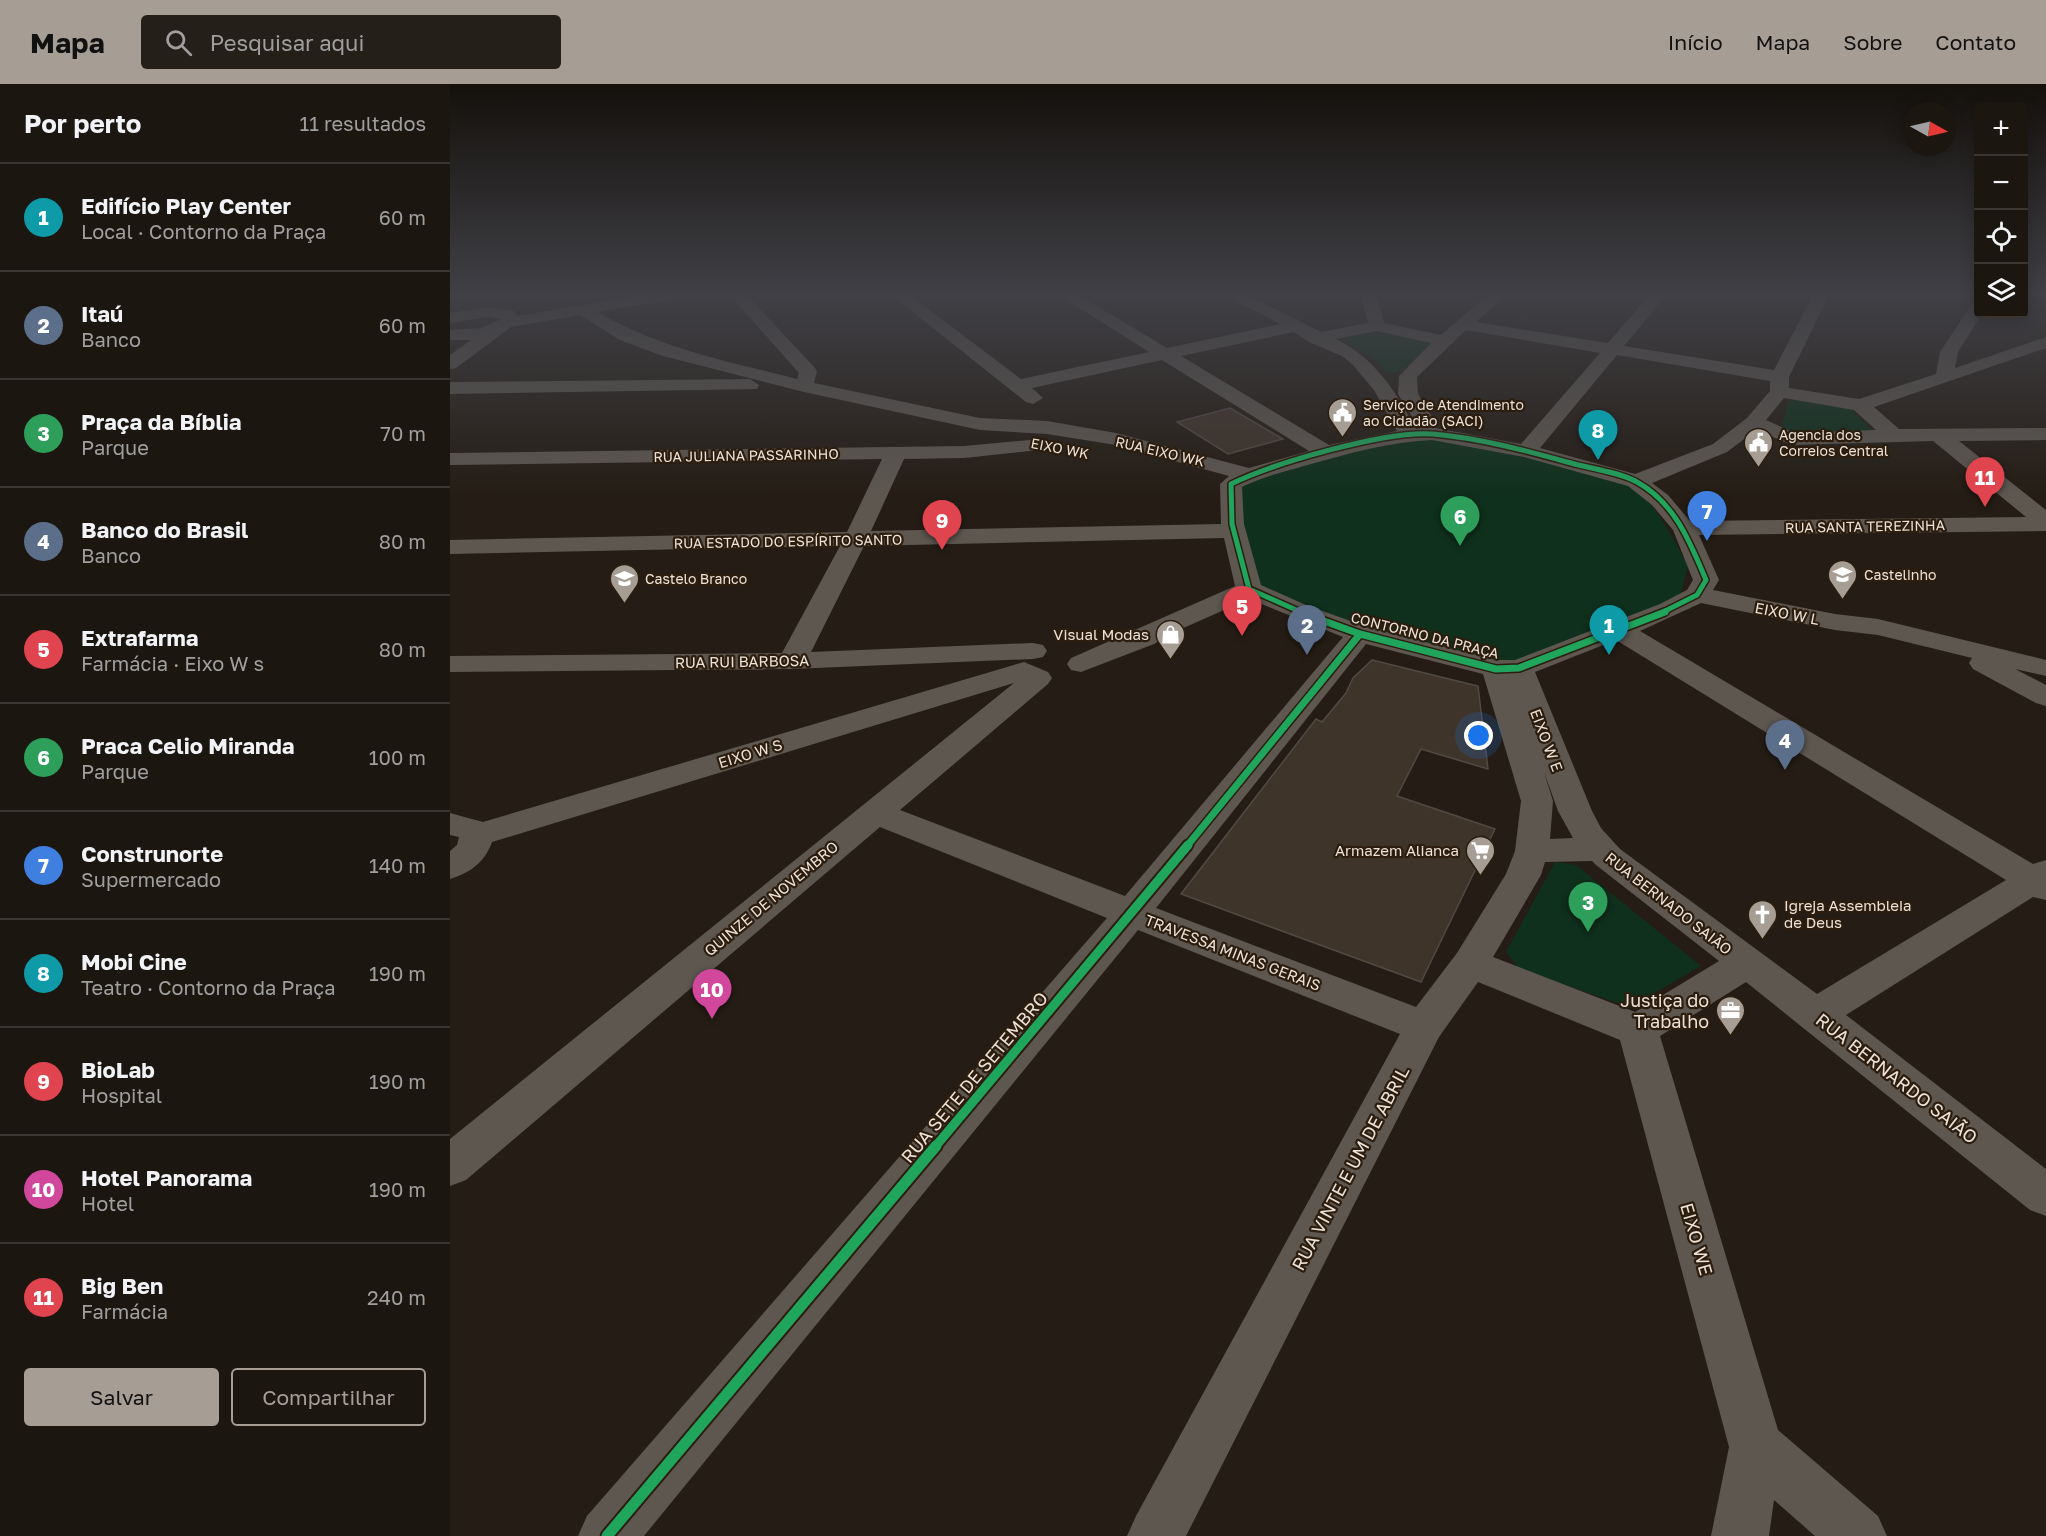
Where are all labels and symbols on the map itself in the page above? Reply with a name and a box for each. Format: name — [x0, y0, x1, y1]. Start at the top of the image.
north arrow — [1902, 102, 1956, 156]
public building icon: Serviço de Atendimento ao Cidadão (SACI) — [1326, 396, 1358, 438]
place label: Serviço de Atendimento ao Cidadão (SACI) — [1363, 396, 1524, 429]
pin: 8 — [1578, 410, 1618, 460]
public building icon: Agencia dos Correios Central — [1742, 426, 1774, 468]
place label: Agencia dos Correios Central — [1779, 426, 1888, 459]
street label: RUA EIXO WK — [1114, 432, 1207, 470]
street label: EIXO WK — [1029, 434, 1091, 462]
street label: RUA JULIANA PASSARINHO — [653, 445, 839, 465]
pin: 11 — [1966, 458, 2005, 507]
pin: 7 — [1688, 492, 1726, 541]
pin: 6 — [1440, 496, 1480, 546]
pin: 9 — [922, 500, 962, 550]
street label: RUA SANTA TEREZINHA — [1785, 516, 1946, 536]
street label: RUA ESTADO DO ESPÍRITO SANTO — [674, 531, 902, 551]
school or university icon: Castelinho — [1827, 558, 1859, 600]
school or university icon: Castelo Branco — [608, 562, 640, 604]
place label: Castelinho — [1864, 566, 1936, 583]
place label: Castelo Branco — [645, 570, 747, 587]
pin: 5 — [1222, 586, 1262, 636]
street label: EIXO W L — [1753, 598, 1821, 628]
pin: 2 — [1288, 606, 1326, 655]
pin: 1 — [1590, 606, 1628, 655]
street label: CONTORNO DA PRAÇA — [1349, 608, 1501, 662]
shop icon: Visual Modas — [1154, 618, 1186, 660]
place label: Visual Modas — [1053, 625, 1149, 643]
street label: RUA RUI BARBOSA — [675, 651, 809, 671]
street label: EIXO W E — [1527, 706, 1567, 774]
pin: 4 — [1766, 720, 1804, 770]
your location — [1464, 721, 1493, 750]
street label: EIXO W S — [716, 735, 784, 771]
supermarket icon: Armazem Alianca — [1464, 834, 1496, 876]
street label: QUINZE DE NOVEMBRO — [700, 837, 842, 959]
place label: Armazem Alianca — [1335, 841, 1459, 859]
street label: RUA BERNADO SAIÃO — [1602, 848, 1736, 958]
pin: 3 — [1568, 882, 1608, 932]
place label: Igreja Assembleia de Deus — [1784, 896, 1912, 931]
church icon: Igreja Assembleia de Deus — [1747, 898, 1779, 940]
street label: TRAVESSA MINAS GERAIS — [1143, 910, 1323, 994]
pin: 10 — [692, 970, 732, 1019]
street label: RUA SETE DE SETEMBRO — [896, 987, 1052, 1167]
place label: Justiça do Trabalho — [1620, 989, 1709, 1032]
office icon: Justiça do Trabalho — [1714, 994, 1746, 1036]
street label: RUA BERNARDO SAIÃO — [1812, 1008, 1982, 1148]
street label: RUA VINTE E UM DE ABRIL — [1287, 1062, 1413, 1274]
street label: EIXO WE — [1676, 1200, 1718, 1278]

